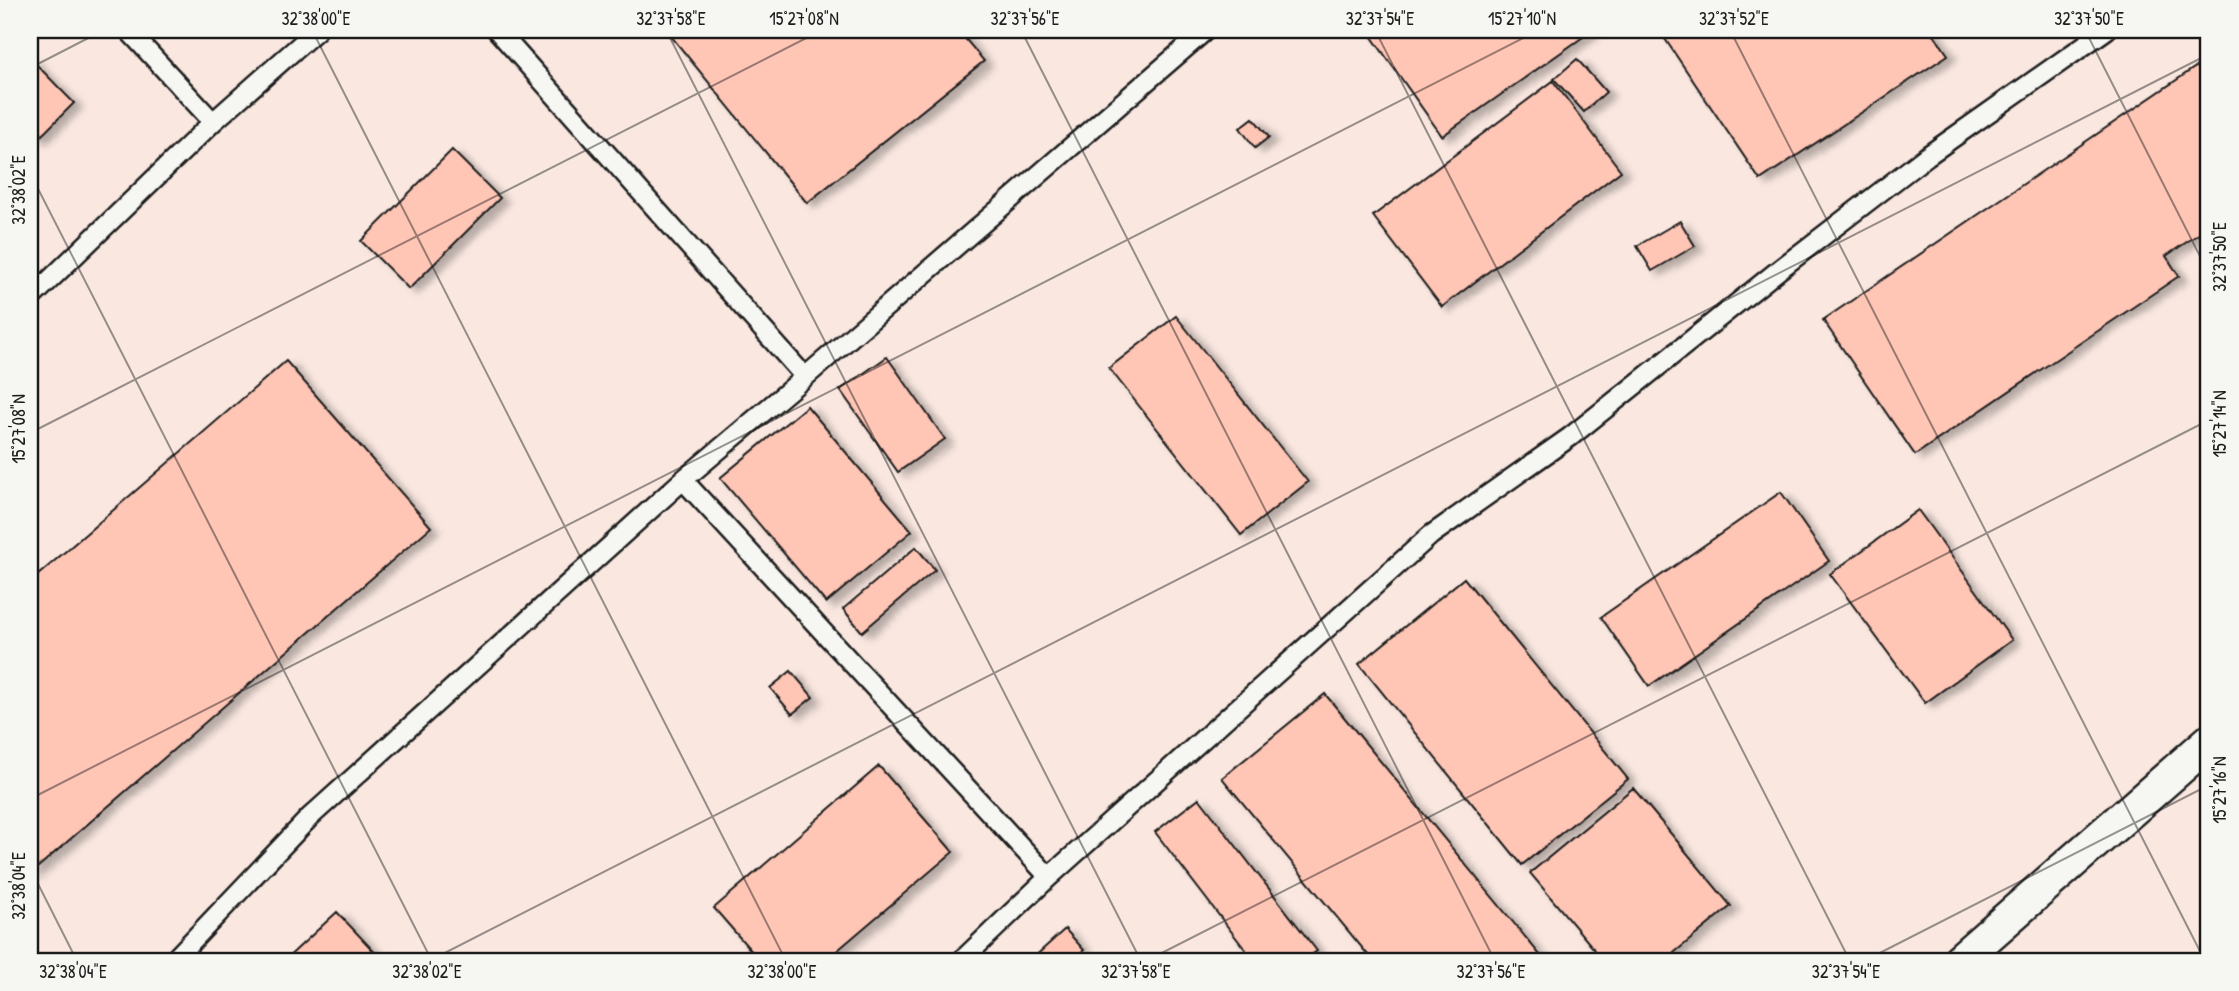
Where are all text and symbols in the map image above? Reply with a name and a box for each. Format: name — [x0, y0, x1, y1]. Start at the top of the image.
text: 32°38'00"E — [281, 6, 351, 31]
text: 32°37'58"E — [636, 6, 706, 31]
text: 15°27'08"N — [769, 6, 839, 31]
text: 32°37'56"E — [991, 6, 1059, 31]
text: 32°37'54"E — [1346, 6, 1414, 31]
text: 15°27'10"N — [1488, 6, 1556, 31]
text: 32°37'52"E — [1699, 6, 1769, 31]
text: 32°37'50"E — [2054, 6, 2124, 31]
text: 32°38'02"E — [6, 155, 31, 225]
text: 32°37'50"E — [2207, 222, 2232, 292]
text: 15°27'14"N — [2207, 391, 2232, 457]
text: 15°27'08"N — [6, 394, 31, 464]
text: 15°27'16"N — [2207, 756, 2232, 824]
text: 32°38'04"E — [6, 852, 31, 920]
text: 32°38'04"E — [39, 959, 107, 984]
text: 32°38'02"E — [392, 959, 462, 984]
text: 32°38'00"E — [747, 959, 817, 984]
text: 32°37'58"E — [1101, 959, 1171, 984]
text: 32°37'56"E — [1457, 959, 1525, 984]
text: 32°37'54"E — [1812, 959, 1880, 984]

